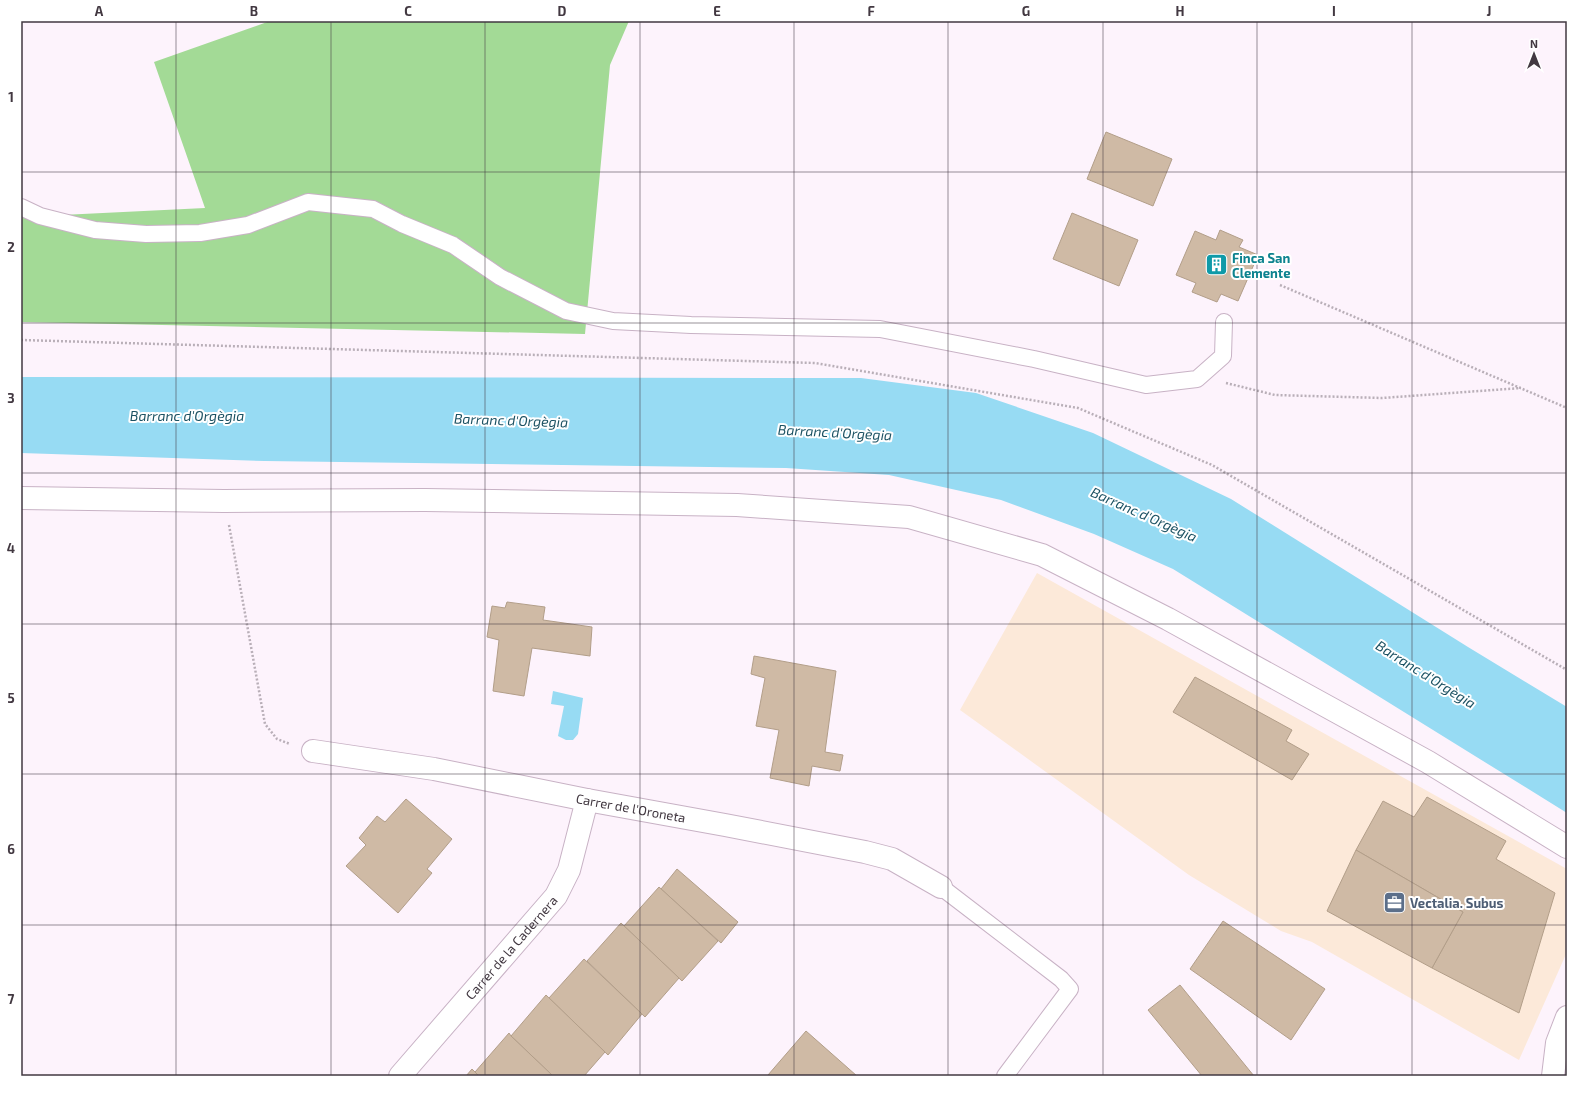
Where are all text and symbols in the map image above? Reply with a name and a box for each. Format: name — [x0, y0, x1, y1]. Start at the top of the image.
text: A — [95, 3, 104, 19]
text: B — [250, 3, 258, 19]
text: C — [404, 3, 412, 19]
text: D — [558, 3, 567, 19]
text: E — [713, 3, 721, 19]
text: F — [867, 3, 875, 19]
text: G — [1022, 3, 1030, 19]
text: H — [1176, 3, 1185, 19]
text: I — [1332, 3, 1336, 19]
text: J — [1487, 3, 1491, 19]
north arrow — [1514, 34, 1554, 74]
text: N — [1530, 37, 1538, 50]
text: 1 — [8, 89, 14, 105]
text: 2 — [7, 239, 15, 255]
place label: Finca San Clemente — [1232, 250, 1291, 281]
building icon: Finca San Clemente — [1204, 252, 1230, 278]
text: 3 — [7, 390, 15, 406]
water label: Barranc d'Orgègia — [130, 407, 244, 424]
water label: Barranc d'Orgègia — [454, 410, 568, 430]
water label: Barranc d'Orgègia — [777, 421, 893, 443]
water label: Barranc d'Orgègia — [1088, 483, 1200, 545]
text: 4 — [7, 540, 15, 556]
water label: Barranc d'Orgègia — [1373, 636, 1479, 712]
text: 5 — [7, 690, 15, 706]
street label: Carrer de l'Oroneta — [575, 790, 687, 826]
text: 6 — [7, 841, 15, 857]
office icon: Vectalia. Subus — [1382, 890, 1408, 916]
street label: Carrer de la Cadernera — [462, 892, 561, 1003]
place label: Vectalia. Subus — [1410, 895, 1504, 911]
text: 7 — [8, 991, 15, 1007]

